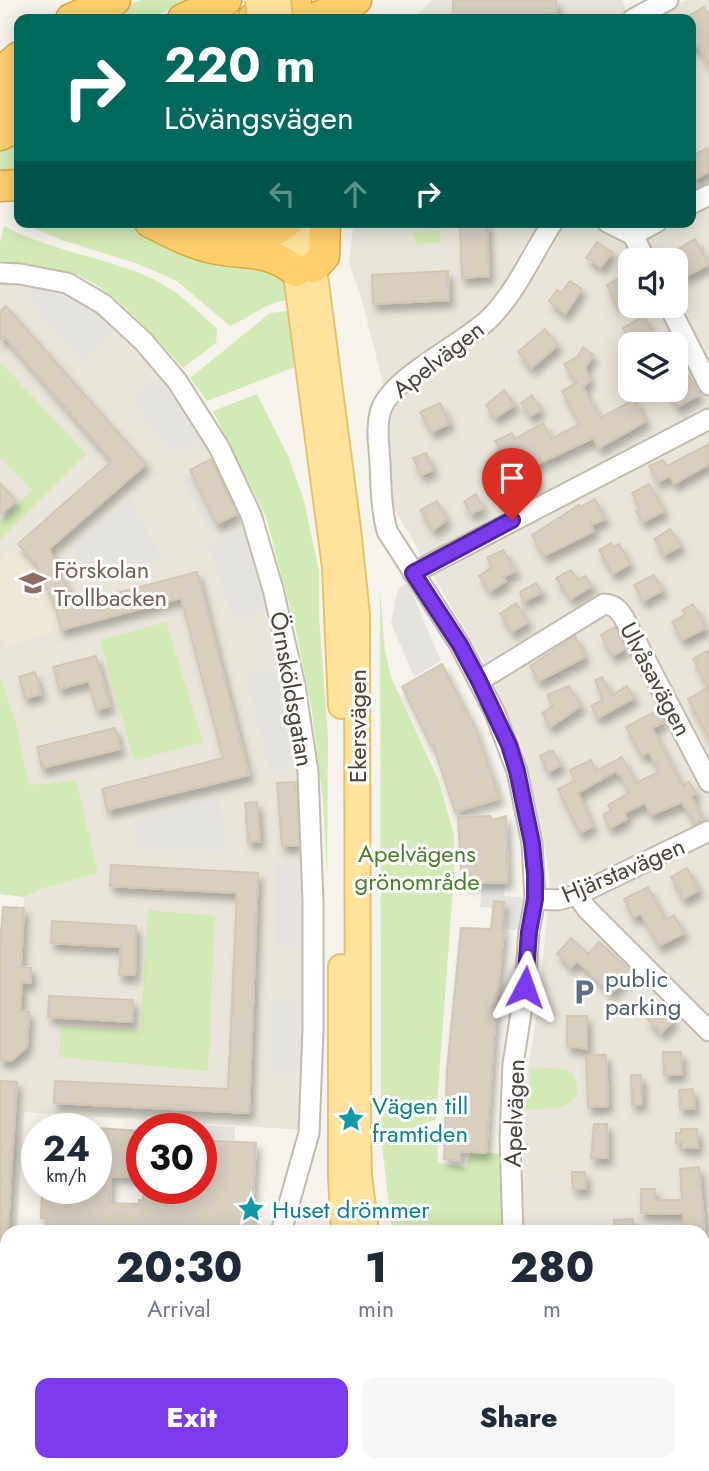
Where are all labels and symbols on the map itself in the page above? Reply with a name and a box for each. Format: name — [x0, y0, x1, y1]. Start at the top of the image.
street label: Apelvägen — [385, 312, 491, 406]
pin — [482, 448, 542, 520]
place label: Förskolan Trollbacken — [54, 552, 167, 615]
school or university icon: Förskolan Trollbacken — [18, 568, 48, 598]
street label: Örnsköldsgatan — [261, 609, 323, 769]
street label: Ulvåsavägen — [611, 616, 701, 742]
street label: Ekersvägen — [340, 669, 375, 783]
street label: Hjärstavägen — [556, 828, 690, 912]
park label: Apelvägens grönområde — [355, 836, 480, 899]
position arrow — [488, 950, 562, 1024]
place label: public parking — [605, 961, 682, 1024]
parking icon: public parking — [569, 977, 599, 1007]
street label: Apelvägen — [495, 1058, 533, 1168]
place label: Vägen till framtiden — [372, 1088, 468, 1151]
place icon: Vägen till framtiden — [336, 1104, 366, 1134]
speed limit sign: 30 — [126, 1113, 217, 1204]
place label: Huset drömmer — [272, 1192, 430, 1227]
place icon: Huset drömmer — [236, 1194, 266, 1224]

